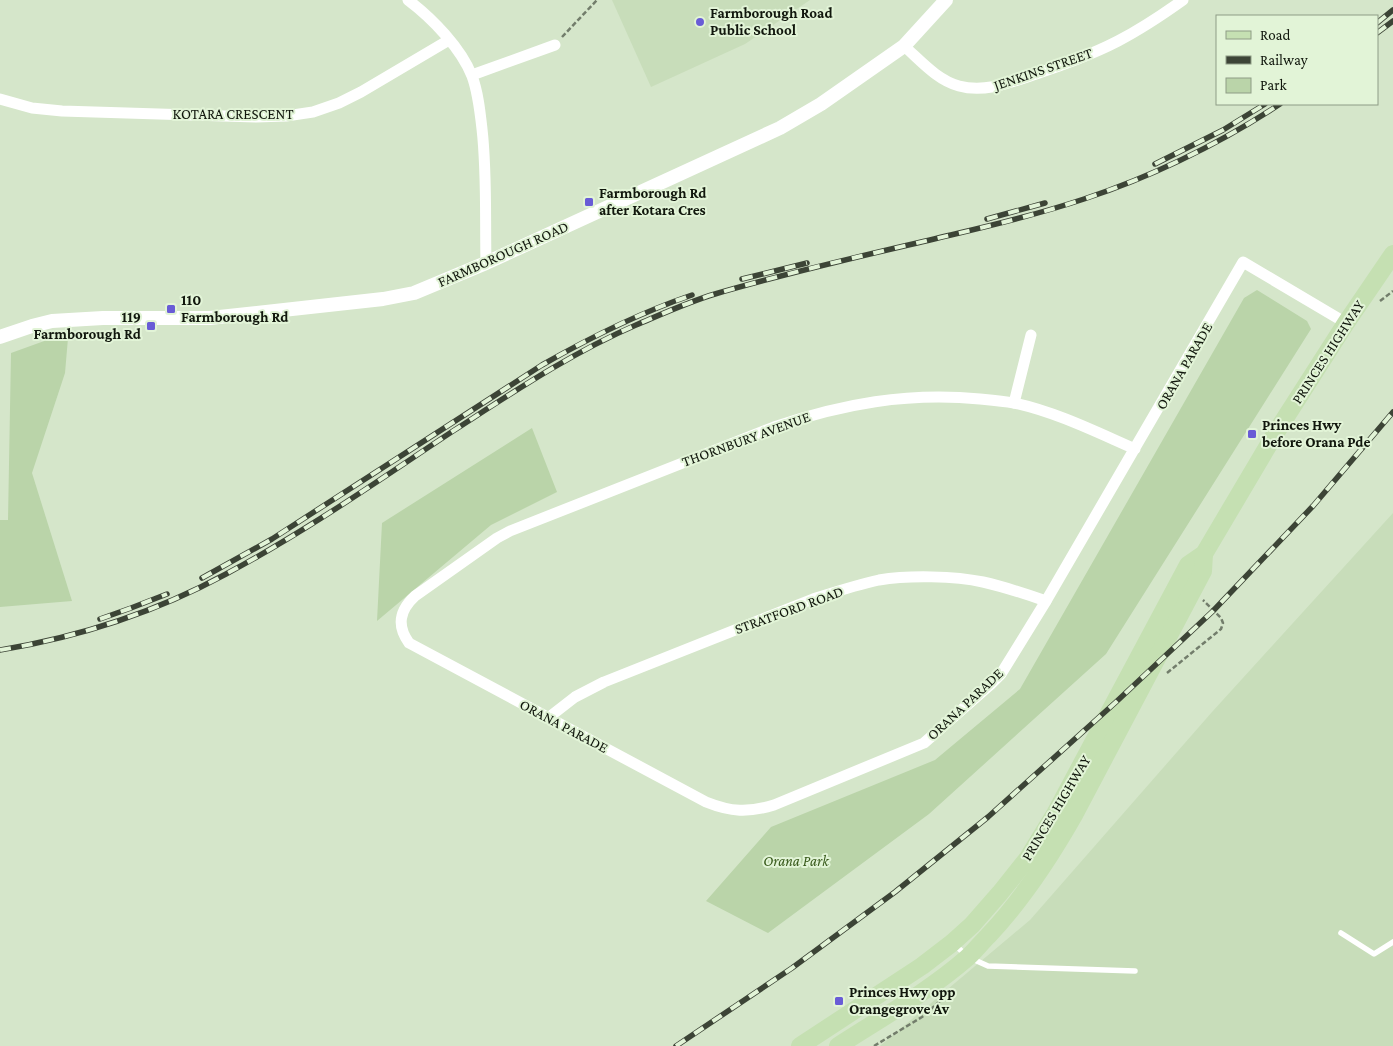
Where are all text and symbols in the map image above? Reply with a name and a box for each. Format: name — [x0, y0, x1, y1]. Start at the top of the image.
place label: Farmborough Road Public School — [710, 5, 833, 38]
legend — [1216, 15, 1378, 105]
marker: Farmborough Road Public School — [694, 16, 706, 28]
text: Road — [1260, 27, 1291, 43]
street label: JENKINS STREET — [990, 45, 1095, 95]
text: Railway — [1260, 52, 1308, 69]
text: Park — [1260, 77, 1287, 93]
street label: KOTARA CRESCENT — [172, 106, 294, 122]
place label: Farmborough Rd after Kotara Cres — [599, 185, 707, 218]
marker: Farmborough Rd after Kotara Cres — [583, 196, 595, 208]
street label: FARMBOROUGH ROAD — [435, 218, 571, 290]
place label: 110 Farmborough Rd — [181, 292, 289, 325]
street label: PRINCES HIGHWAY — [1289, 297, 1367, 407]
marker: 110 Farmborough Rd — [165, 303, 177, 315]
place label: 119 Farmborough Rd — [34, 309, 142, 342]
marker: 119 Farmborough Rd — [145, 320, 157, 332]
street label: ORANA PARADE — [1153, 320, 1215, 412]
street label: THORNBURY AVENUE — [680, 408, 812, 470]
place label: Princes Hwy before Orana Pde — [1261, 417, 1371, 450]
marker: Princes Hwy before Orana Pde — [1246, 428, 1258, 440]
street label: STRATFORD ROAD — [733, 583, 845, 637]
street label: ORANA PARADE — [924, 665, 1006, 743]
street label: ORANA PARADE — [517, 696, 611, 756]
street label: PRINCES HIGHWAY — [1018, 752, 1094, 863]
park label: Orana Park — [763, 853, 830, 869]
place label: Princes Hwy opp Orangegrove Av — [849, 984, 956, 1017]
marker: Princes Hwy opp Orangegrove Av — [833, 995, 845, 1007]

